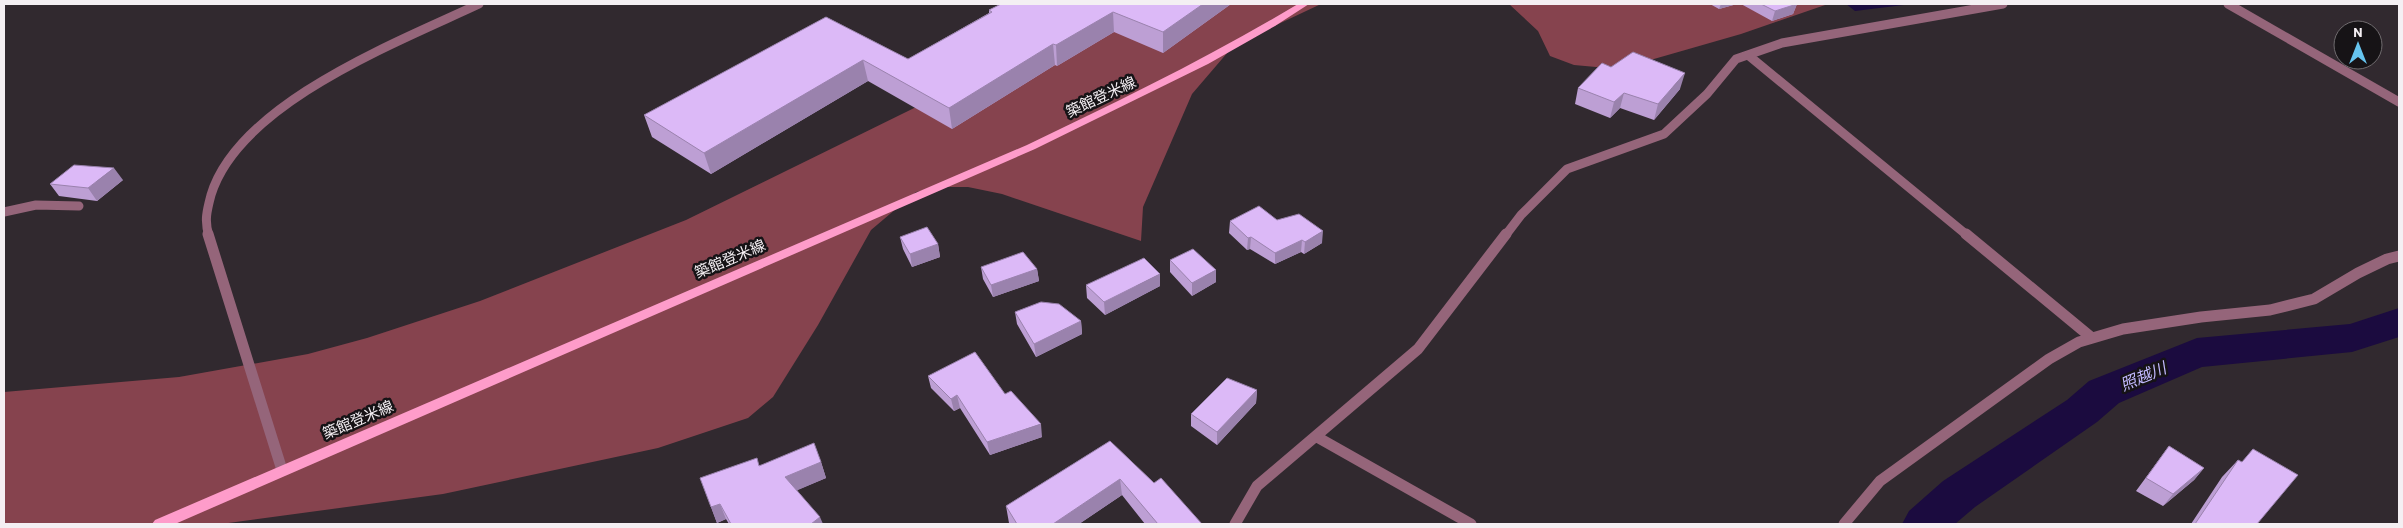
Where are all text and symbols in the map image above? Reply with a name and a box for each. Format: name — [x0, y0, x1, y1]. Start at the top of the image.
north arrow — [2333, 20, 2383, 70]
text: N — [2353, 23, 2363, 40]
street label: 築館登米線 — [1063, 72, 1138, 120]
street label: 築館登米線 — [692, 235, 768, 281]
water label: 照越川 — [2117, 357, 2170, 394]
street label: 築館登米線 — [320, 396, 396, 442]

